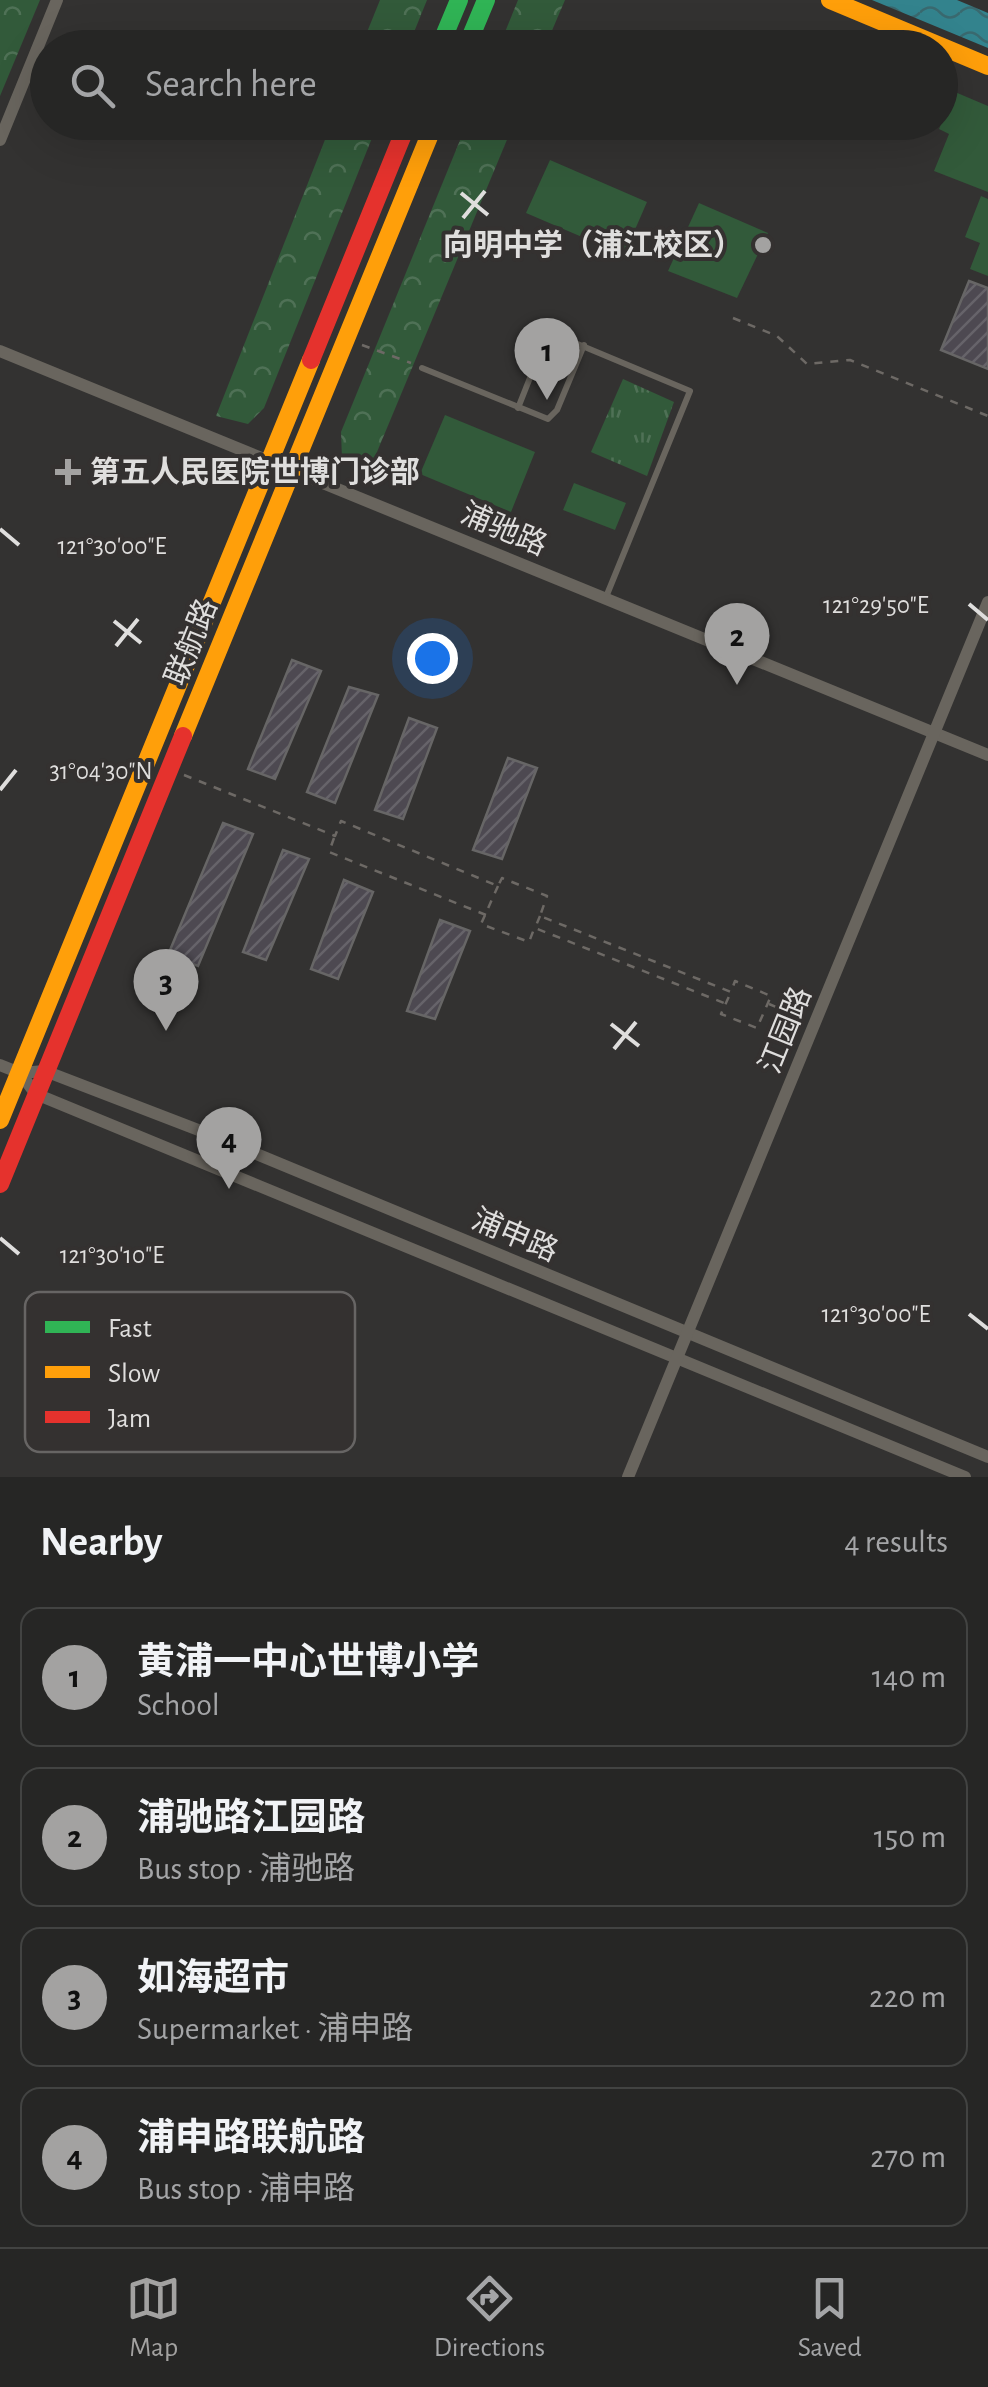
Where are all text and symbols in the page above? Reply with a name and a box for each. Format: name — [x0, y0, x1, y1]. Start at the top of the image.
search box — [30, 30, 958, 140]
icon: search — [65, 58, 120, 113]
text: Search here — [145, 66, 317, 104]
place label: 向明中学（浦江校区） — [443, 229, 743, 261]
marker: 向明中学（浦江校区） — [752, 234, 774, 256]
pin: 1 — [514, 318, 580, 400]
place label: 第五人民医院世博门诊部 — [90, 456, 420, 488]
marker: 第五人民医院世博门诊部 — [55, 459, 81, 485]
street label: 浦驰路 — [456, 497, 552, 561]
text: 121°30'00"E — [57, 534, 167, 559]
text: 121°29'50"E — [823, 593, 929, 618]
street label: 联航路 — [159, 594, 223, 690]
pin: 2 — [704, 602, 770, 685]
your location — [407, 633, 458, 684]
text: 31°04'30"N — [49, 759, 153, 784]
pin: 3 — [134, 948, 198, 1031]
street label: 江园路 — [753, 982, 817, 1078]
pin: 4 — [196, 1106, 262, 1189]
street label: 浦申路 — [467, 1203, 563, 1267]
text: 121°30'10"E — [60, 1243, 164, 1268]
legend — [25, 1292, 355, 1452]
text: 121°30'00"E — [821, 1302, 931, 1327]
text: Fast — [108, 1315, 152, 1343]
text: Slow — [108, 1360, 160, 1388]
text: Jam — [108, 1405, 151, 1433]
text: Nearby — [40, 1521, 163, 1563]
text: 4 results — [844, 1526, 948, 1558]
text: 黄浦一中心世博小学 — [137, 1644, 479, 1682]
text: 1 — [69, 1661, 80, 1693]
text: 140 m — [872, 1661, 946, 1693]
text: School — [137, 1689, 220, 1721]
text: 浦驰路江园路 — [137, 1800, 365, 1838]
text: 2 — [67, 1821, 82, 1853]
text: 150 m — [874, 1821, 946, 1853]
text: Bus stop · 浦驰路 — [137, 1853, 355, 1885]
text: 如海超市 — [137, 1960, 289, 1998]
text: 3 — [68, 1981, 81, 2013]
text: 220 m — [869, 1981, 946, 2013]
text: Supermarket · 浦申路 — [137, 2013, 413, 2045]
text: 浦申路联航路 — [137, 2120, 365, 2158]
text: 4 — [66, 2141, 83, 2173]
text: 270 m — [870, 2141, 946, 2173]
text: Bus stop · 浦申路 — [137, 2173, 355, 2205]
tab: Map — [126, 2271, 181, 2365]
tab: Directions — [434, 2271, 545, 2365]
tab: Saved — [798, 2271, 862, 2365]

